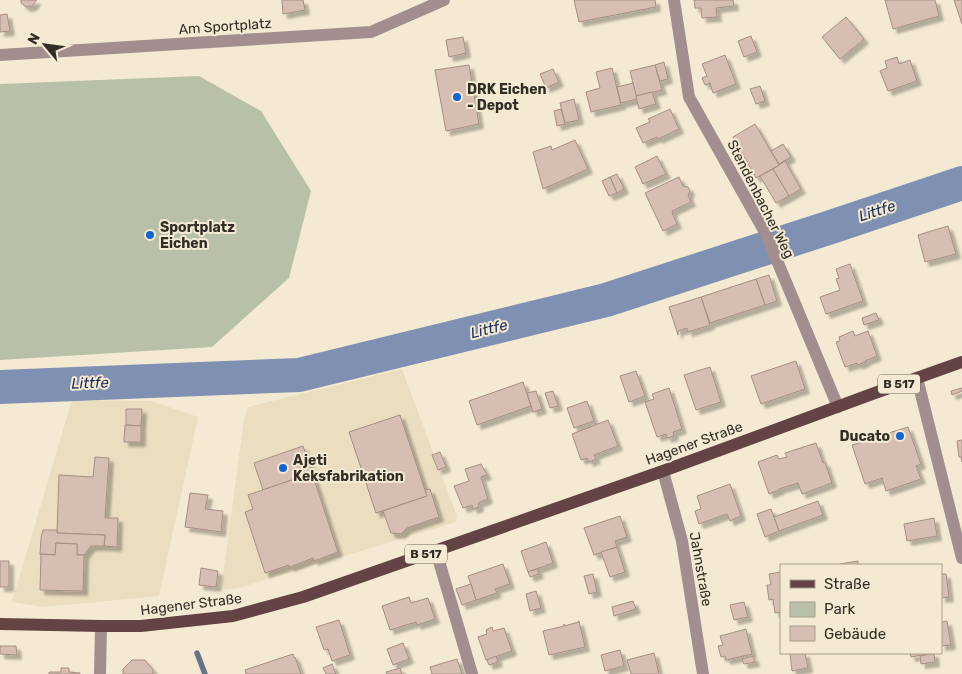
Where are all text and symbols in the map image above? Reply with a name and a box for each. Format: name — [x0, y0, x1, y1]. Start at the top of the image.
street label: Am Sportplatz — [178, 15, 272, 38]
north arrow — [20, 20, 70, 70]
text: N — [24, 30, 44, 47]
place label: DRK Eichen - Depot — [467, 81, 547, 114]
marker: DRK Eichen - Depot — [451, 91, 463, 103]
street label: Stendenbacher Weg — [723, 137, 798, 261]
water label: Littfe — [856, 196, 898, 225]
place label: Sportplatz Eichen — [160, 219, 235, 252]
marker: Sportplatz Eichen — [144, 229, 156, 241]
water label: Littfe — [469, 316, 510, 342]
water label: Littfe — [71, 373, 110, 393]
road number: B 517 — [878, 374, 920, 394]
street label: Hagener Straße — [643, 418, 745, 469]
place label: Ducato — [839, 428, 890, 445]
marker: Ducato — [894, 430, 906, 442]
place label: Ajeti Keksfabrikation — [293, 452, 404, 485]
marker: Ajeti Keksfabrikation — [277, 462, 289, 474]
street label: Jahnstraße — [686, 531, 715, 608]
road number: B 517 — [405, 544, 447, 564]
legend — [780, 564, 942, 654]
text: Straße — [824, 575, 870, 593]
street label: Hagener Straße — [139, 590, 243, 619]
text: Park — [824, 600, 855, 618]
text: Gebäude — [824, 625, 886, 643]

